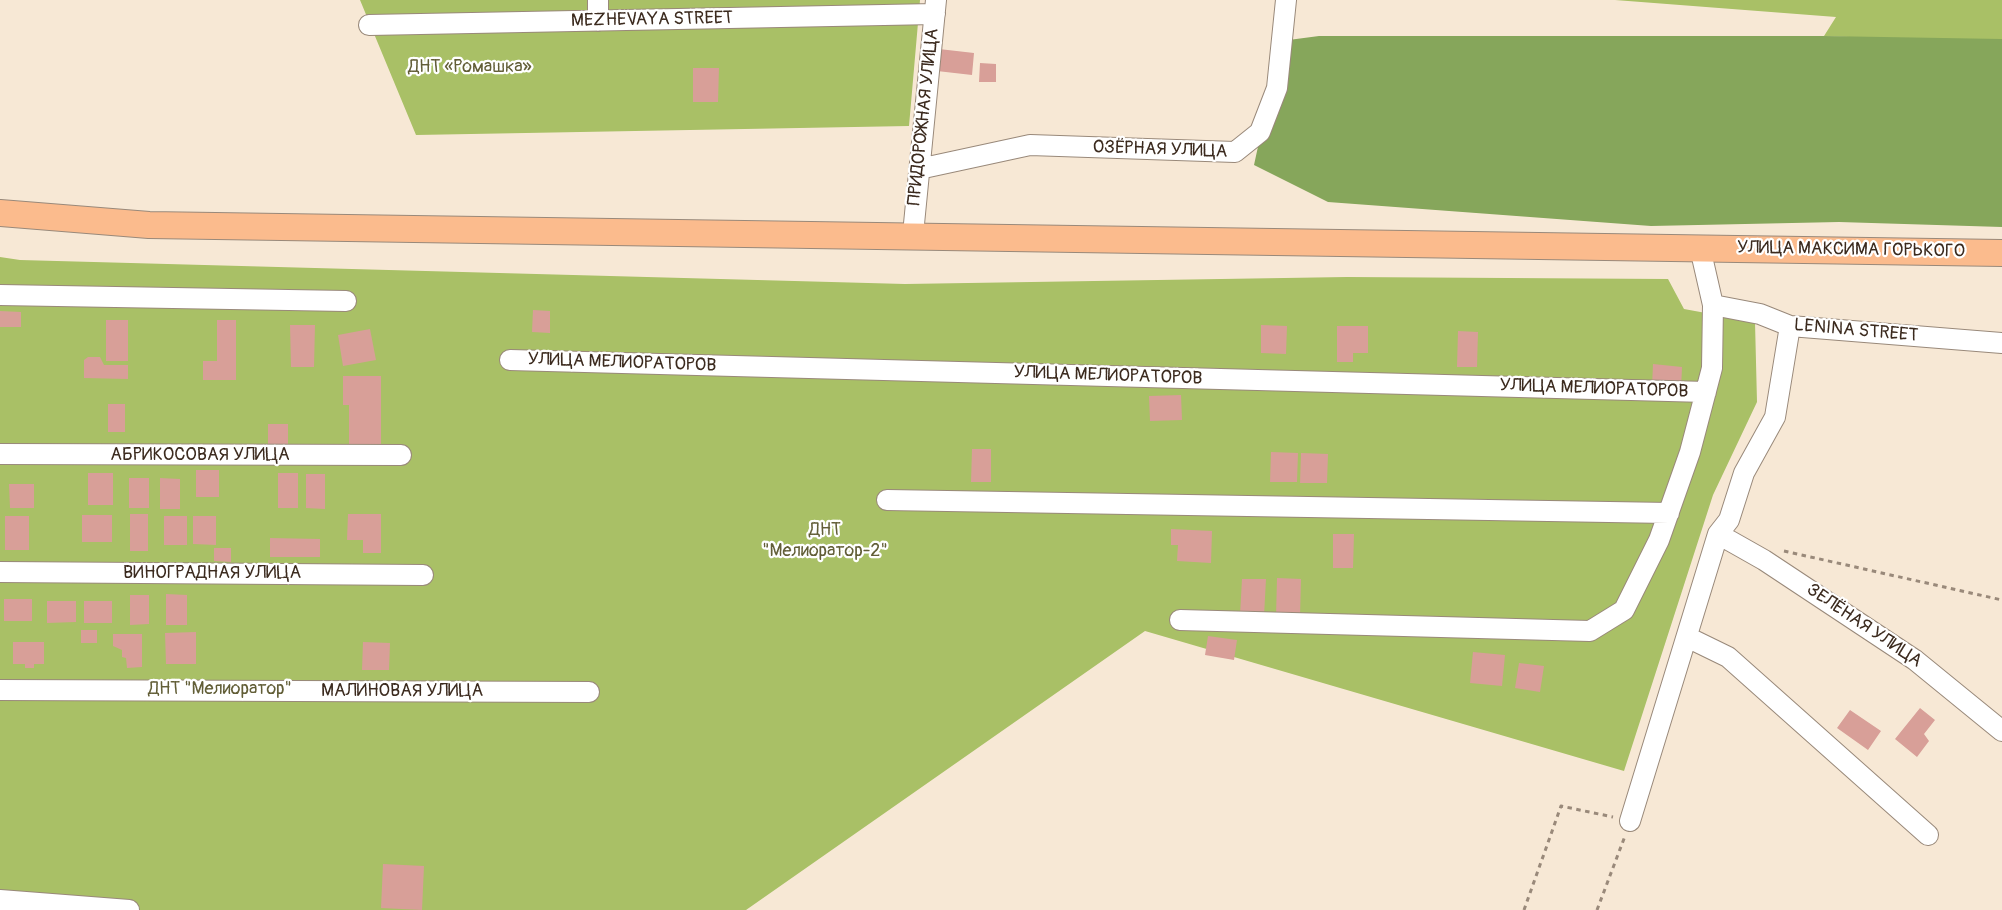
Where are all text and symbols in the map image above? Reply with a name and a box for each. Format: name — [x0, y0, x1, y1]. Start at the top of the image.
street label: MEZHEVAYA STREET — [571, 8, 733, 32]
street label: ПРИДОРОЖНАЯ УЛИЦА — [904, 27, 944, 207]
park label: ДНТ «Ромашка» — [408, 56, 532, 78]
street label: ОЗЁРНАЯ УЛИЦА — [1092, 137, 1228, 163]
street label: УЛИЦА МАКСИМА ГОРЬКОГО — [1737, 237, 1965, 263]
street label: LENINA STREET — [1793, 315, 1919, 347]
street label: УЛИЦА МЕЛИОРАТОРОВ — [527, 349, 717, 377]
street label: УЛИЦА МЕЛИОРАТОРОВ — [1013, 362, 1203, 390]
street label: УЛИЦА МЕЛИОРАТОРОВ — [1499, 375, 1689, 403]
street label: АБРИКОСОВАЯ УЛИЦА — [110, 444, 290, 466]
park label: ДНТ "Мелиоратор-2" — [762, 519, 888, 562]
street label: ВИНОГРАДНАЯ УЛИЦА — [123, 562, 301, 584]
street label: ЗЕЛЁНАЯ УЛИЦА — [1802, 579, 1926, 673]
park label: ДНТ "Мелиоратор" — [148, 678, 292, 700]
street label: МАЛИНОВАЯ УЛИЦА — [321, 680, 483, 702]

